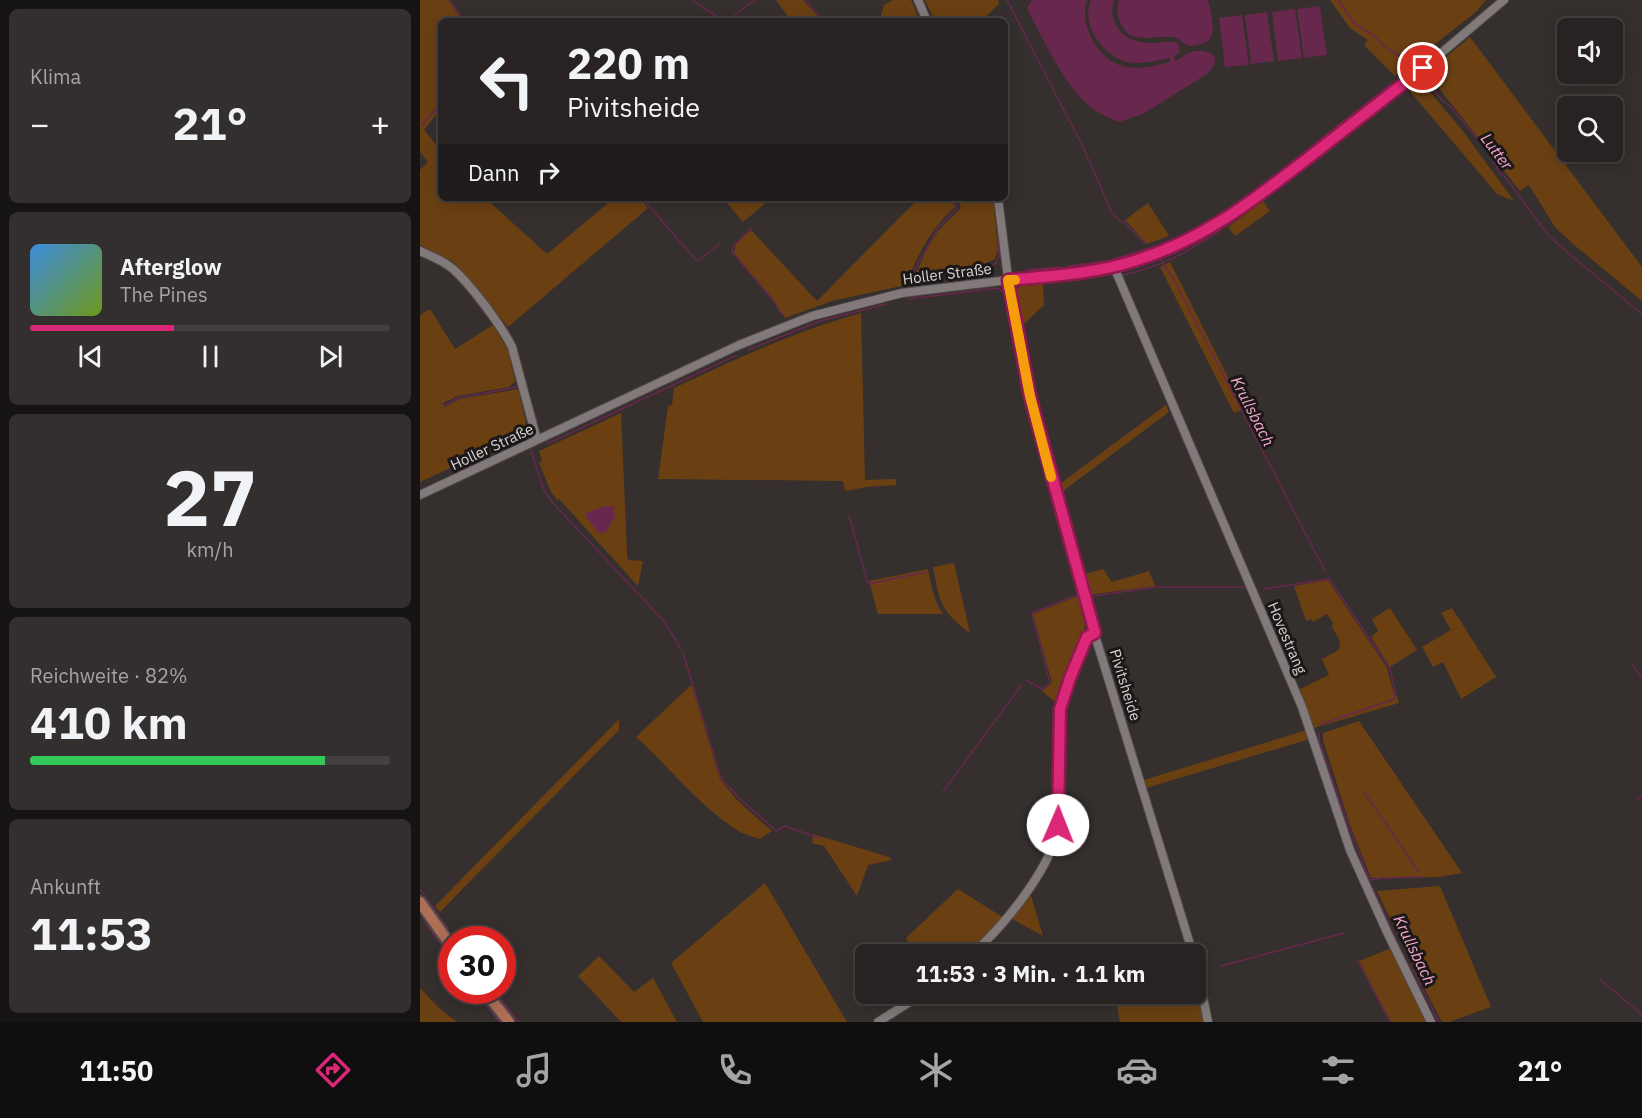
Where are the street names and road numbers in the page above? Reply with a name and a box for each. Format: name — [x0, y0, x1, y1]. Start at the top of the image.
street label: Holler Straße — [901, 259, 993, 288]
street label: Holler Straße — [447, 419, 536, 474]
street label: Hovestrang — [1264, 599, 1311, 677]
street label: Pivitsheide — [1106, 647, 1145, 723]

